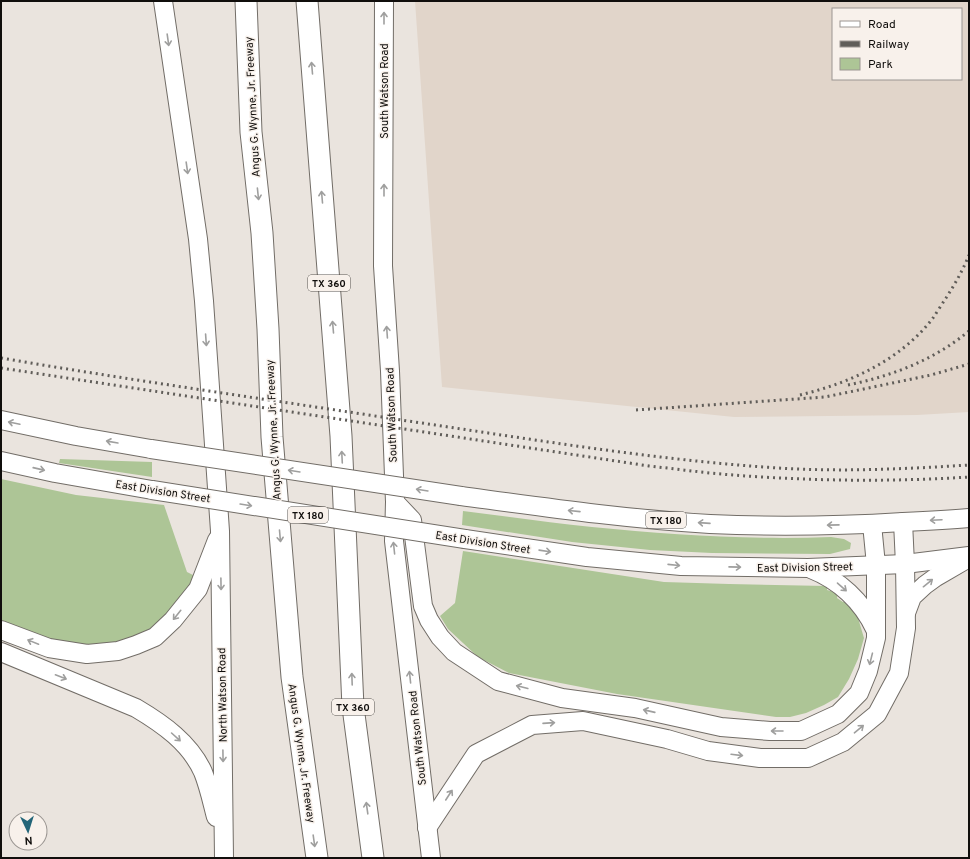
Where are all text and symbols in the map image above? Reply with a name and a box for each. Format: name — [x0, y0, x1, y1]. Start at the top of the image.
legend — [832, 8, 962, 80]
one-way arrow — [380, 12, 388, 25]
text: Road — [868, 17, 896, 33]
one-way arrow — [164, 33, 172, 46]
street label: Angus G. Wynne, Jr. Freeway — [242, 36, 264, 178]
text: Railway — [868, 37, 909, 53]
street label: South Watson Road — [378, 43, 392, 139]
text: Park — [868, 57, 893, 73]
one-way arrow — [309, 62, 316, 75]
one-way arrow — [183, 161, 191, 174]
one-way arrow — [380, 184, 387, 197]
one-way arrow — [254, 187, 262, 200]
one-way arrow — [319, 191, 326, 204]
road number: TX 360 — [308, 275, 350, 291]
one-way arrow — [329, 321, 336, 334]
one-way arrow — [384, 326, 391, 339]
one-way arrow — [203, 333, 210, 346]
street label: Angus G. Wynne, Jr. Freeway — [263, 359, 285, 501]
street label: South Watson Road — [383, 367, 401, 463]
one-way arrow — [8, 418, 21, 426]
one-way arrow — [106, 438, 119, 446]
one-way arrow — [339, 451, 346, 464]
one-way arrow — [32, 466, 45, 474]
one-way arrow — [287, 466, 300, 474]
street label: East Division Street — [114, 478, 211, 506]
one-way arrow — [416, 486, 429, 494]
one-way arrow — [239, 501, 252, 509]
road number: TX 180 — [288, 507, 328, 523]
one-way arrow — [568, 507, 581, 515]
road number: TX 180 — [646, 512, 686, 528]
one-way arrow — [930, 517, 943, 524]
one-way arrow — [698, 520, 711, 527]
one-way arrow — [827, 521, 840, 529]
one-way arrow — [276, 529, 284, 542]
street label: East Division Street — [434, 529, 531, 557]
one-way arrow — [391, 542, 398, 555]
one-way arrow — [538, 547, 551, 555]
street label: East Division Street — [757, 560, 853, 576]
one-way arrow — [667, 562, 680, 569]
one-way arrow — [728, 563, 741, 571]
one-way arrow — [217, 577, 225, 590]
one-way arrow — [923, 579, 933, 588]
one-way arrow — [837, 582, 847, 591]
one-way arrow — [173, 609, 181, 620]
one-way arrow — [27, 637, 39, 645]
street label: North Watson Road — [215, 647, 231, 743]
one-way arrow — [867, 652, 874, 665]
one-way arrow — [407, 671, 414, 684]
one-way arrow — [348, 673, 356, 686]
one-way arrow — [55, 674, 67, 682]
street label: Angus G. Wynne, Jr. Freeway — [284, 682, 318, 824]
one-way arrow — [515, 683, 528, 691]
street label: South Watson Road — [406, 690, 430, 786]
road number: TX 360 — [332, 699, 374, 715]
one-way arrow — [643, 706, 656, 714]
one-way arrow — [542, 720, 555, 727]
one-way arrow — [854, 724, 864, 733]
one-way arrow — [771, 727, 784, 735]
one-way arrow — [170, 732, 181, 741]
one-way arrow — [219, 749, 226, 762]
one-way arrow — [730, 751, 743, 759]
one-way arrow — [445, 789, 453, 801]
one-way arrow — [363, 802, 371, 815]
north arrow — [8, 811, 48, 851]
text: N — [24, 833, 33, 847]
one-way arrow — [310, 834, 318, 847]

